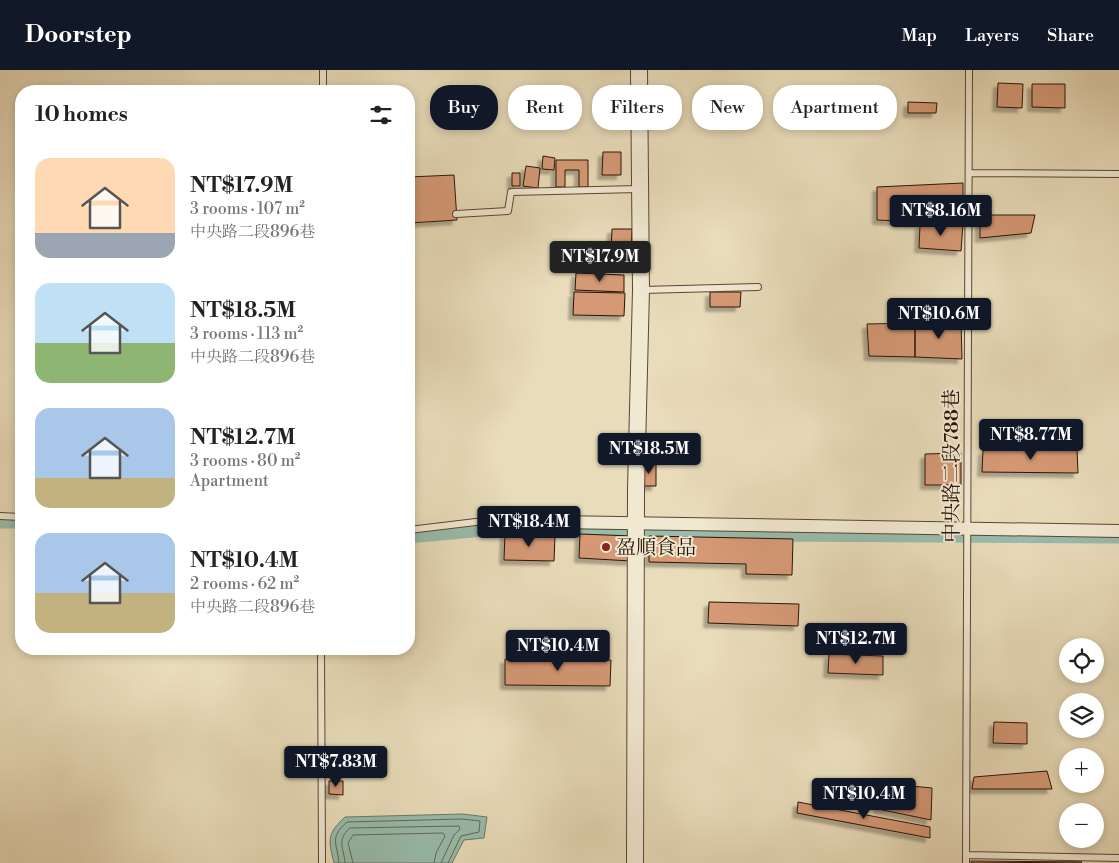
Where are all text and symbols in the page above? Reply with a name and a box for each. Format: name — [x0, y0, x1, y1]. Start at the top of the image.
text: Doorstep — [25, 20, 132, 50]
text: Map — [902, 24, 937, 47]
text: Layers — [965, 24, 1019, 47]
text: Share — [1047, 24, 1094, 47]
chip: Buy — [430, 85, 498, 130]
chip: Rent — [508, 85, 582, 130]
chip: Filters — [592, 85, 682, 130]
chip: New — [692, 85, 763, 130]
chip: Apartment — [773, 85, 897, 130]
icon: filters — [367, 101, 395, 129]
text: 10 homes — [35, 102, 128, 128]
text: NT$17.9M — [190, 173, 293, 199]
icon: home — [75, 178, 135, 238]
pin: NT$8.16M — [889, 194, 993, 237]
text: 3 rooms · 107 m² — [190, 199, 305, 219]
text: NT$8.16M — [901, 201, 981, 221]
text: 中央路二段896巷 — [190, 222, 315, 242]
pin: NT$17.9M — [548, 240, 652, 283]
text: NT$17.9M — [561, 247, 639, 267]
text: NT$18.5M — [190, 298, 296, 324]
pin: NT$10.6M — [887, 298, 991, 340]
icon: home — [75, 303, 135, 363]
text: NT$10.6M — [898, 304, 980, 324]
text: 3 rooms · 113 m² — [190, 324, 303, 344]
text: 中央路二段896巷 — [190, 347, 315, 367]
street label: 中央路二段788巷 — [940, 389, 965, 543]
pin: NT$8.77M — [979, 418, 1083, 461]
text: NT$12.7M — [190, 425, 296, 451]
text: NT$8.77M — [990, 425, 1072, 445]
icon: home — [75, 428, 135, 488]
pin: NT$18.5M — [597, 432, 701, 475]
text: NT$18.5M — [609, 439, 689, 459]
text: 3 rooms · 80 m² — [190, 451, 300, 471]
text: Apartment — [190, 471, 269, 491]
pin: NT$18.4M — [477, 506, 581, 548]
text: NT$18.4M — [488, 512, 570, 532]
place label: 盈順食品 — [616, 536, 696, 561]
marker: 盈順食品 — [600, 541, 612, 553]
text: NT$10.4M — [190, 548, 298, 574]
icon: home — [75, 553, 135, 613]
text: 2 rooms · 62 m² — [190, 574, 299, 594]
text: 中央路二段896巷 — [190, 597, 315, 617]
pin: NT$12.7M — [804, 622, 908, 665]
text: NT$12.7M — [816, 629, 896, 649]
pin: NT$10.4M — [506, 630, 610, 672]
text: NT$10.4M — [517, 636, 599, 656]
map controls — [1059, 638, 1104, 848]
button: locate — [1059, 638, 1104, 683]
button: layers — [1059, 693, 1104, 738]
pin: NT$7.83M — [284, 746, 388, 788]
button: + — [1059, 748, 1104, 793]
text: NT$7.83M — [295, 752, 377, 772]
pin: NT$10.4M — [812, 778, 916, 820]
text: NT$10.4M — [823, 784, 905, 804]
button: − — [1059, 803, 1104, 848]

